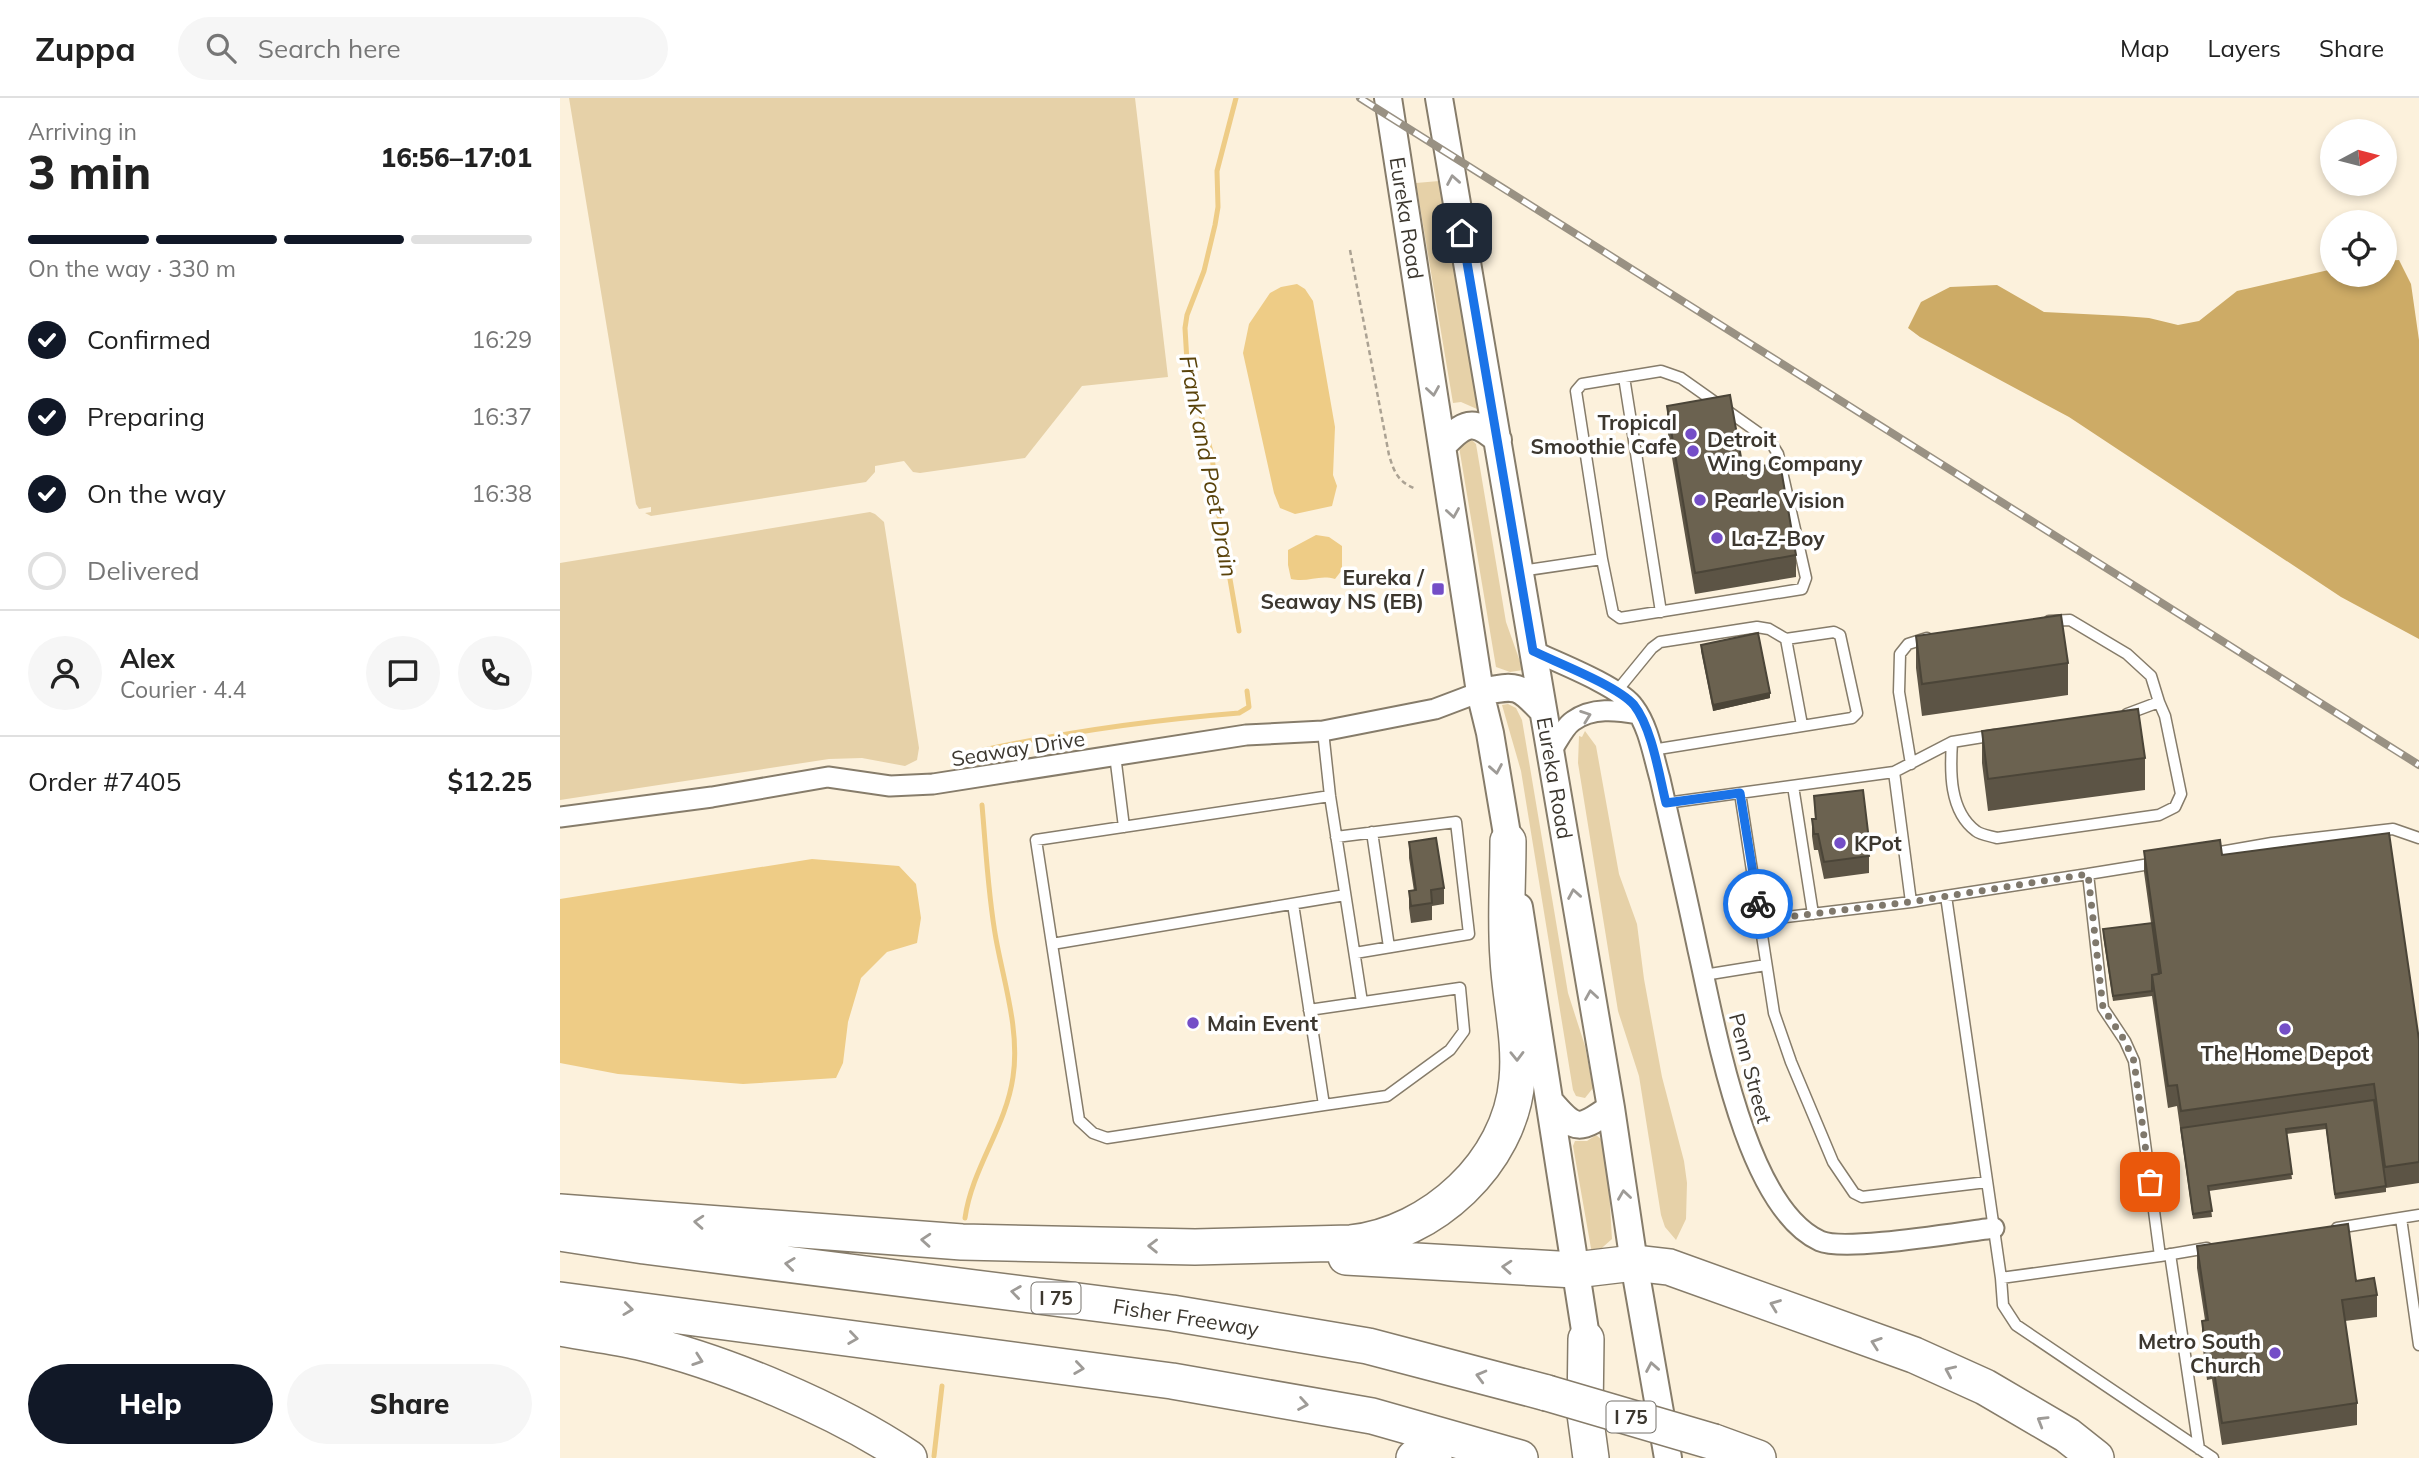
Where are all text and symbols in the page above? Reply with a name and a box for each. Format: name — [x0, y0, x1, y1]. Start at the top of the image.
search box — [178, 17, 668, 80]
text: Zuppa — [35, 28, 136, 69]
icon: search — [202, 29, 240, 67]
text: Search here — [258, 32, 401, 65]
text: Map — [2120, 33, 2169, 63]
text: Layers — [2207, 33, 2281, 63]
text: Share — [2319, 33, 2384, 63]
text: Arriving in — [28, 117, 137, 146]
north arrow — [2320, 119, 2398, 196]
map controls — [2320, 119, 2397, 287]
text: 16:56–17:01 — [381, 141, 532, 174]
text: 3 min — [28, 143, 151, 201]
street label: Eureka Road — [1384, 155, 1430, 281]
one-way arrow — [1446, 174, 1461, 186]
pin — [1432, 203, 1492, 263]
button: locate — [2320, 210, 2397, 287]
icon: home — [1443, 214, 1481, 252]
text: On the way · 330 m — [28, 254, 236, 283]
icon: check — [28, 321, 66, 359]
text: Confirmed — [87, 323, 211, 356]
text: 16:29 — [472, 325, 532, 354]
water label: Frank and Poet Drain — [1173, 353, 1245, 579]
one-way arrow — [1425, 385, 1440, 397]
icon: check — [28, 398, 66, 436]
text: Preparing — [87, 400, 205, 433]
text: 16:37 — [472, 402, 532, 431]
place label: Tropical Smoothie Cafe — [1530, 409, 1677, 459]
marker: Tropical Smoothie Cafe — [1683, 426, 1699, 442]
place label: Detroit Wing Company — [1707, 426, 1863, 476]
marker: Detroit Wing Company — [1685, 443, 1701, 459]
icon: check — [28, 475, 66, 513]
text: On the way — [87, 477, 226, 510]
text: 16:38 — [472, 479, 532, 508]
place label: Pearle Vision — [1714, 487, 1845, 513]
marker: Pearle Vision — [1692, 492, 1708, 508]
one-way arrow — [1445, 507, 1460, 519]
place label: La-Z-Boy — [1731, 525, 1825, 551]
marker: La-Z-Boy — [1709, 530, 1725, 546]
text: Delivered — [87, 554, 200, 587]
place label: Eureka / Seaway NS (EB) — [1261, 564, 1425, 614]
marker: Eureka / Seaway NS (EB) — [1430, 581, 1446, 597]
button: person — [28, 636, 102, 710]
button: chat — [366, 636, 440, 710]
button: phone — [458, 636, 532, 710]
text: Alex — [120, 642, 175, 675]
text: Courier · 4.4 — [120, 675, 246, 704]
one-way arrow — [1580, 710, 1592, 724]
street label: Eureka Road — [1531, 715, 1579, 841]
street label: Seaway Drive — [949, 725, 1087, 771]
one-way arrow — [1488, 763, 1503, 775]
text: Order #7405 — [28, 765, 181, 798]
text: $12.25 — [448, 765, 532, 798]
place label: KPot — [1854, 830, 1902, 856]
marker: KPot — [1832, 835, 1848, 851]
courier — [1723, 869, 1793, 939]
icon: bike — [1739, 885, 1777, 923]
one-way arrow — [1567, 888, 1582, 900]
one-way arrow — [1584, 989, 1599, 1001]
place label: Main Event — [1207, 1010, 1318, 1036]
street label: Penn Street — [1724, 1010, 1778, 1126]
marker: Main Event — [1185, 1015, 1201, 1031]
marker: The Home Depot — [2277, 1021, 2293, 1037]
place label: The Home Depot — [2201, 1040, 2369, 1066]
one-way arrow — [1509, 1051, 1525, 1062]
pin — [2120, 1152, 2180, 1212]
icon: bag — [2131, 1163, 2169, 1201]
one-way arrow — [1616, 1189, 1631, 1201]
one-way arrow — [693, 1215, 704, 1230]
one-way arrow — [920, 1232, 931, 1247]
one-way arrow — [1148, 1238, 1158, 1254]
one-way arrow — [785, 1256, 796, 1271]
one-way arrow — [1501, 1259, 1512, 1274]
road number: I 75 — [1032, 1282, 1080, 1314]
one-way arrow — [1010, 1285, 1022, 1300]
street label: Fisher Freeway — [1111, 1293, 1261, 1341]
one-way arrow — [1770, 1300, 1782, 1314]
one-way arrow — [622, 1301, 634, 1316]
place label: Metro South Church — [2138, 1328, 2261, 1378]
one-way arrow — [847, 1331, 859, 1346]
one-way arrow — [1871, 1337, 1883, 1351]
marker: Metro South Church — [2267, 1345, 2283, 1361]
one-way arrow — [691, 1352, 703, 1366]
one-way arrow — [1073, 1361, 1085, 1376]
one-way arrow — [1645, 1361, 1660, 1373]
button: Help — [28, 1364, 273, 1444]
button: Share — [287, 1364, 532, 1444]
one-way arrow — [1944, 1365, 1957, 1379]
one-way arrow — [1475, 1370, 1487, 1384]
one-way arrow — [1297, 1396, 1309, 1411]
road number: I 75 — [1606, 1401, 1656, 1432]
one-way arrow — [2036, 1416, 2049, 1429]

